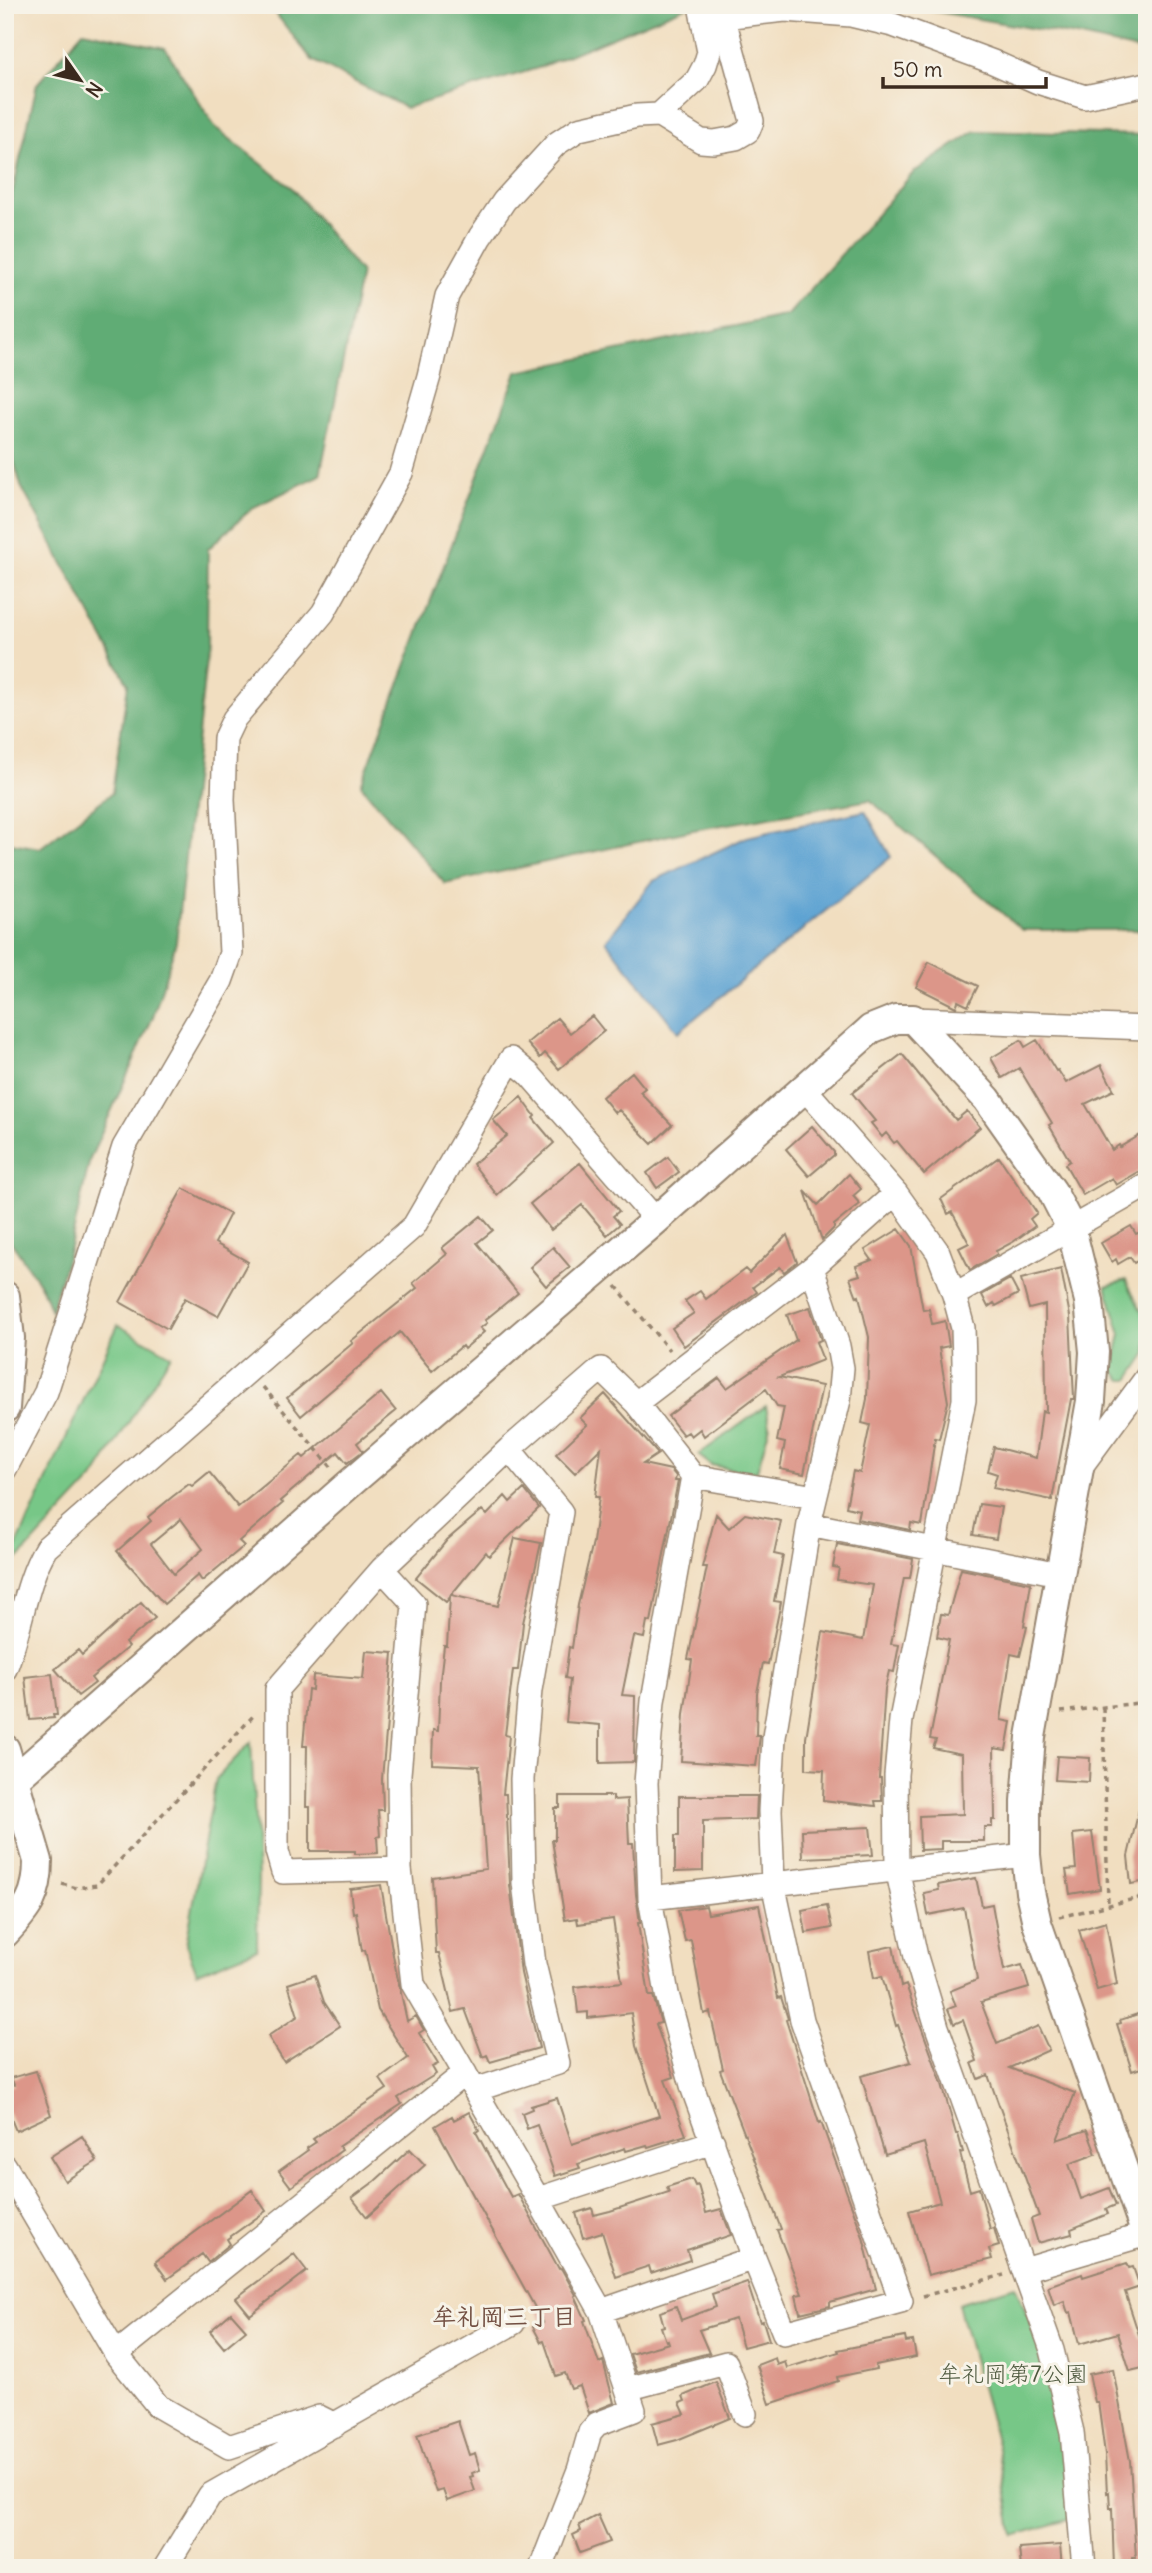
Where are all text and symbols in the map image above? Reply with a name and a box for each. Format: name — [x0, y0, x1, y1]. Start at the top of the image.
north arrow — [46, 46, 116, 116]
scale bar — [883, 46, 1045, 90]
text: 50 m — [893, 56, 942, 83]
text: N — [80, 77, 108, 102]
district label: 牟礼岡三丁目 — [432, 2301, 576, 2331]
park label: 牟礼岡第7公園 — [938, 2359, 1088, 2388]

